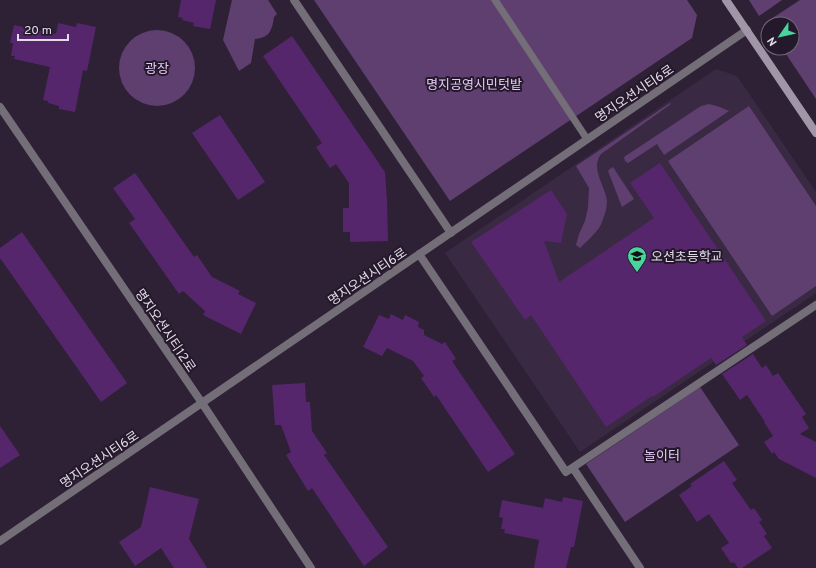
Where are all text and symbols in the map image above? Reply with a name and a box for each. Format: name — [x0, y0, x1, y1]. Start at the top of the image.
scale bar — [18, 16, 68, 42]
north arrow — [760, 16, 800, 56]
text: 20 m — [24, 23, 52, 39]
text: N — [765, 34, 781, 48]
park label: 광장 — [145, 62, 169, 78]
street label: 명지오션시티6로 — [593, 62, 678, 127]
park label: 명지공영시민텃밭 — [426, 78, 522, 94]
street label: 명지오션시티6로 — [326, 245, 411, 310]
school or university icon: 오션초등학교 — [626, 245, 648, 273]
place label: 오션초등학교 — [651, 249, 723, 266]
street label: 명지오션시티12로 — [131, 287, 198, 376]
street label: 명지오션시티6로 — [58, 428, 143, 493]
park label: 놀이터 — [644, 449, 680, 465]

